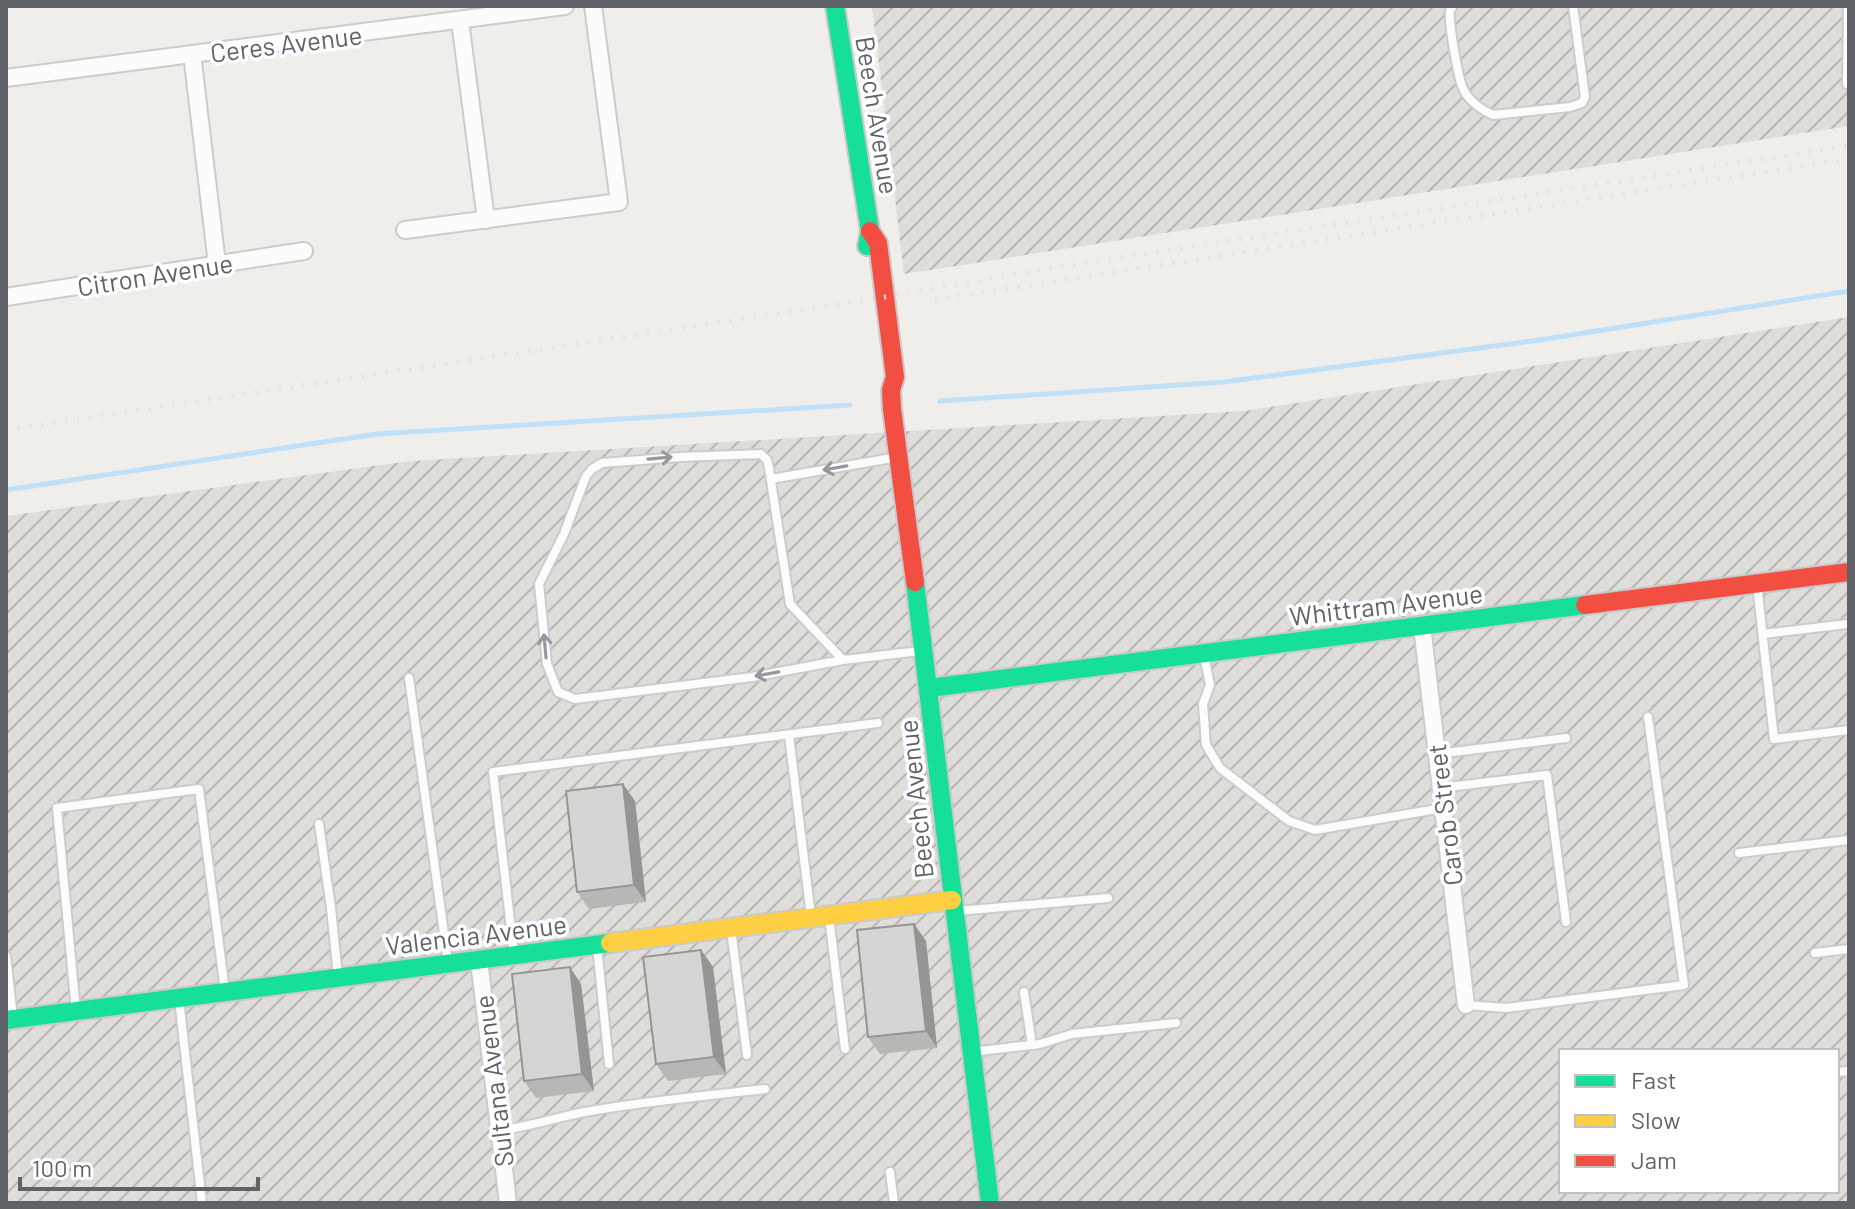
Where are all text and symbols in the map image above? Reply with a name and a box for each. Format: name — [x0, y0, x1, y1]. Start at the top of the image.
street label: Ceres Avenue — [208, 18, 364, 68]
street label: Beech Avenue — [850, 34, 906, 196]
street label: Citron Avenue — [75, 246, 235, 302]
one-way arrow — [646, 451, 673, 466]
one-way arrow — [823, 461, 848, 476]
street label: Whittram Avenue — [1288, 577, 1484, 631]
one-way arrow — [538, 633, 553, 660]
one-way arrow — [754, 667, 780, 682]
street label: Beech Avenue — [891, 718, 939, 880]
street label: Carob Street — [1420, 742, 1468, 888]
street label: Valencia Avenue — [384, 908, 568, 960]
street label: Sultana Avenue — [467, 993, 519, 1169]
legend — [1559, 1049, 1839, 1193]
text: Fast — [1631, 1065, 1676, 1094]
text: Slow — [1631, 1105, 1680, 1134]
scale bar — [20, 1141, 258, 1191]
text: Jam — [1631, 1145, 1677, 1174]
text: 100 m — [32, 1153, 92, 1182]

